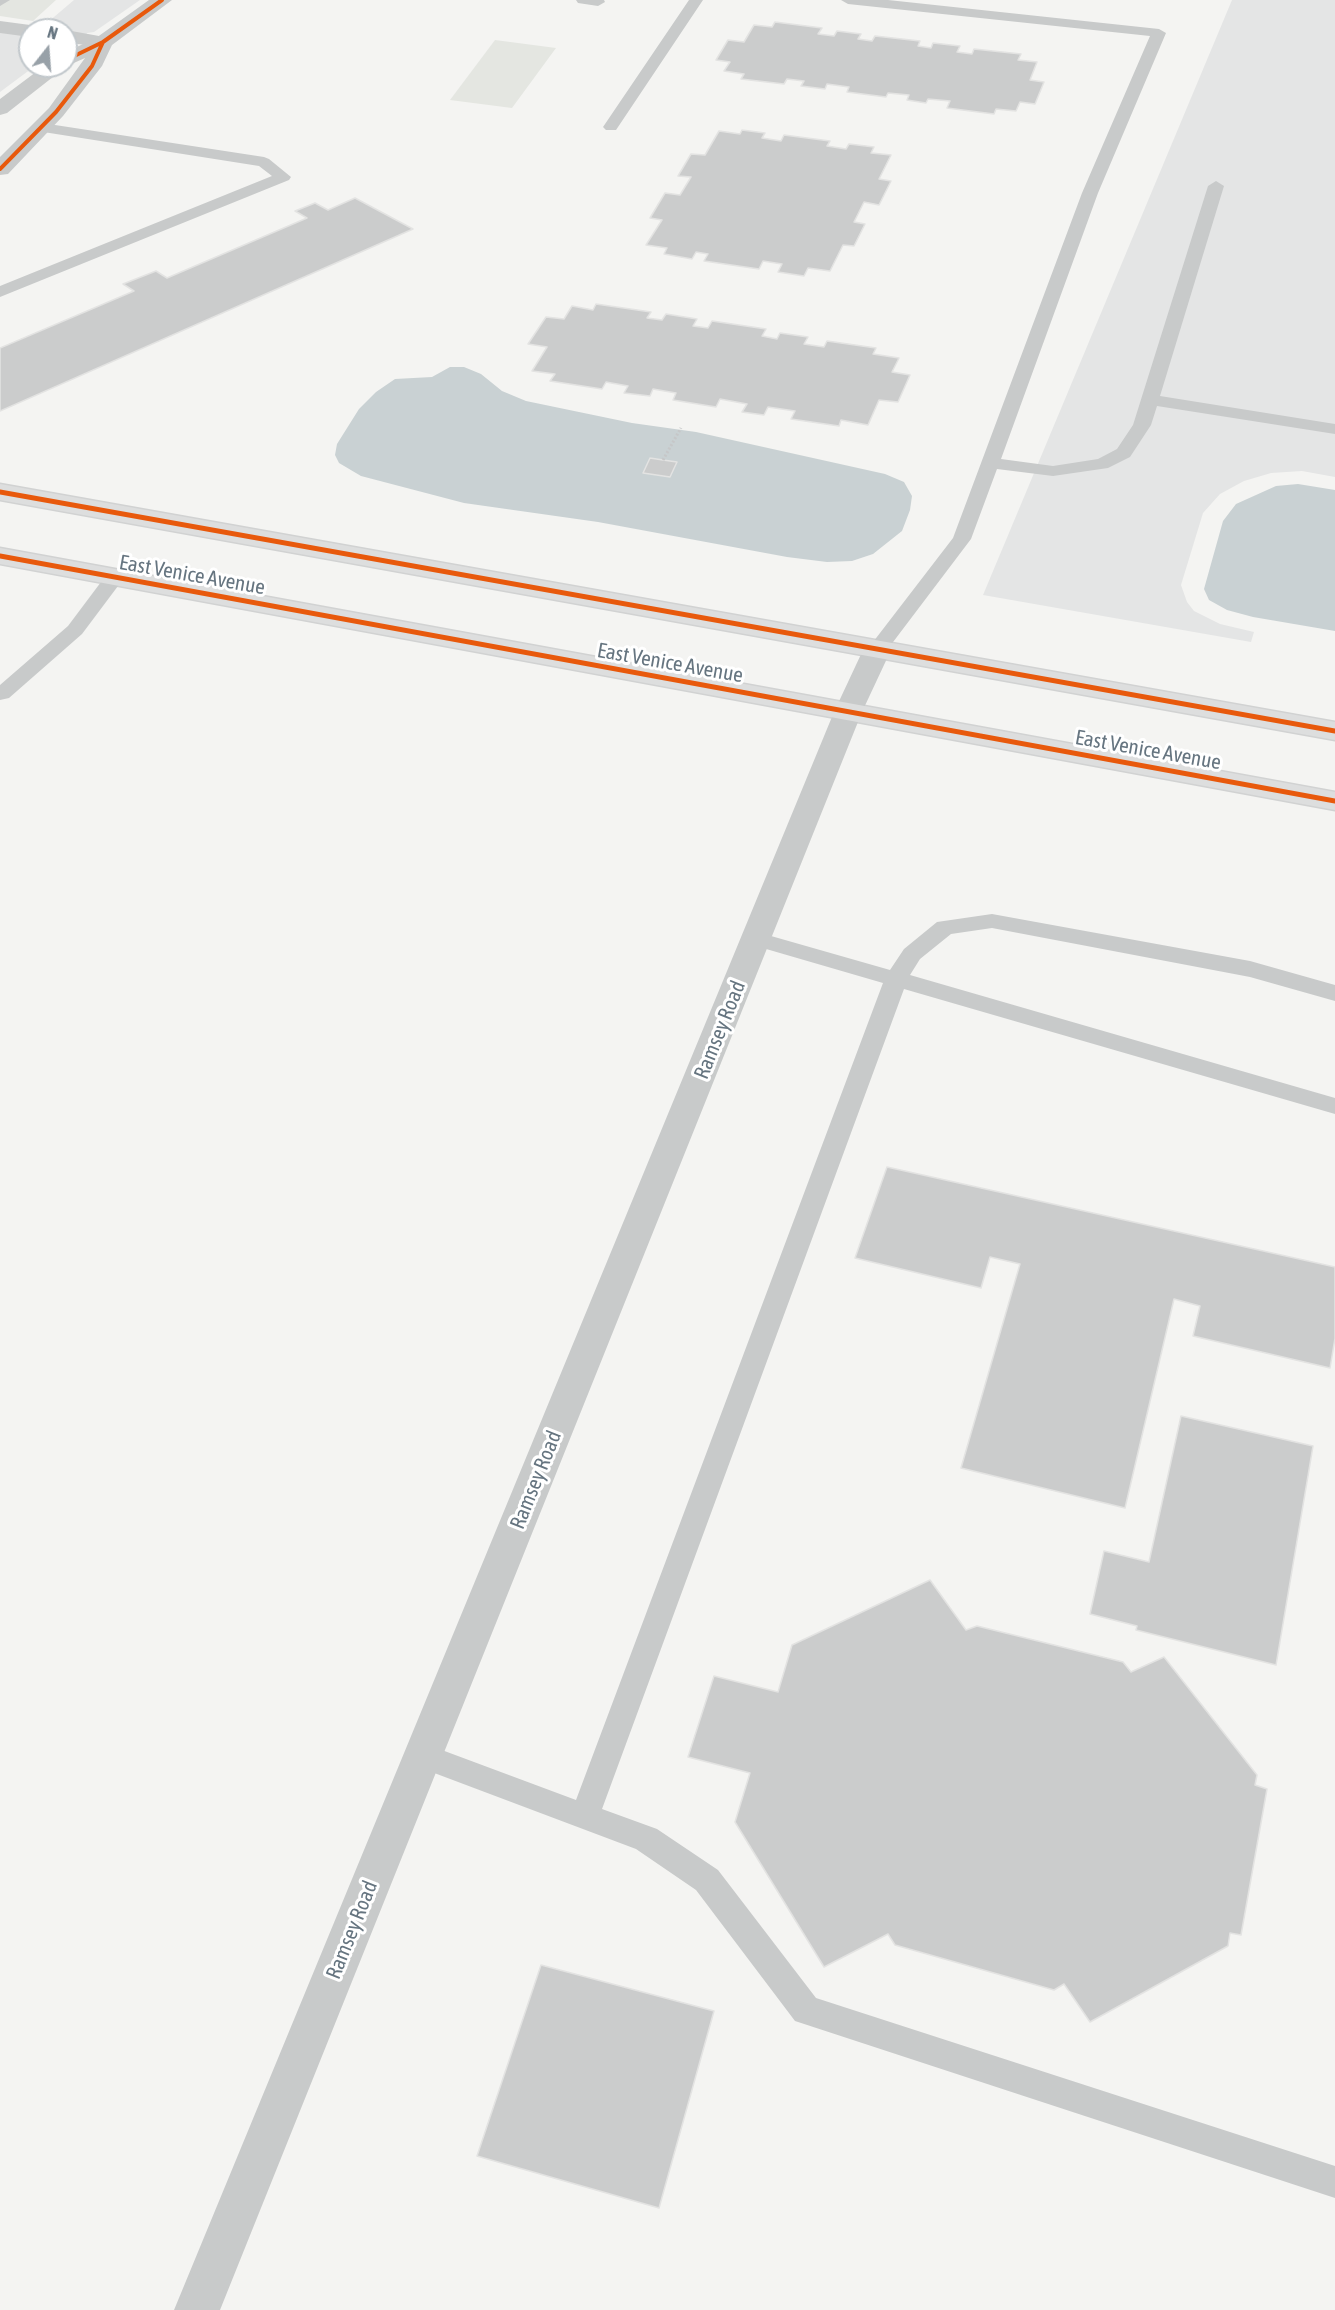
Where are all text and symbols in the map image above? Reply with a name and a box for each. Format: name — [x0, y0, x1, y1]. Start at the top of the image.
north arrow — [18, 18, 78, 78]
text: N — [46, 23, 60, 43]
street label: East Venice Avenue — [117, 550, 267, 600]
street label: East Venice Avenue — [595, 638, 745, 688]
street label: East Venice Avenue — [1073, 725, 1223, 775]
street label: Ramsey Road — [689, 977, 751, 1083]
street label: Ramsey Road — [505, 1427, 567, 1533]
street label: Ramsey Road — [321, 1877, 383, 1983]

